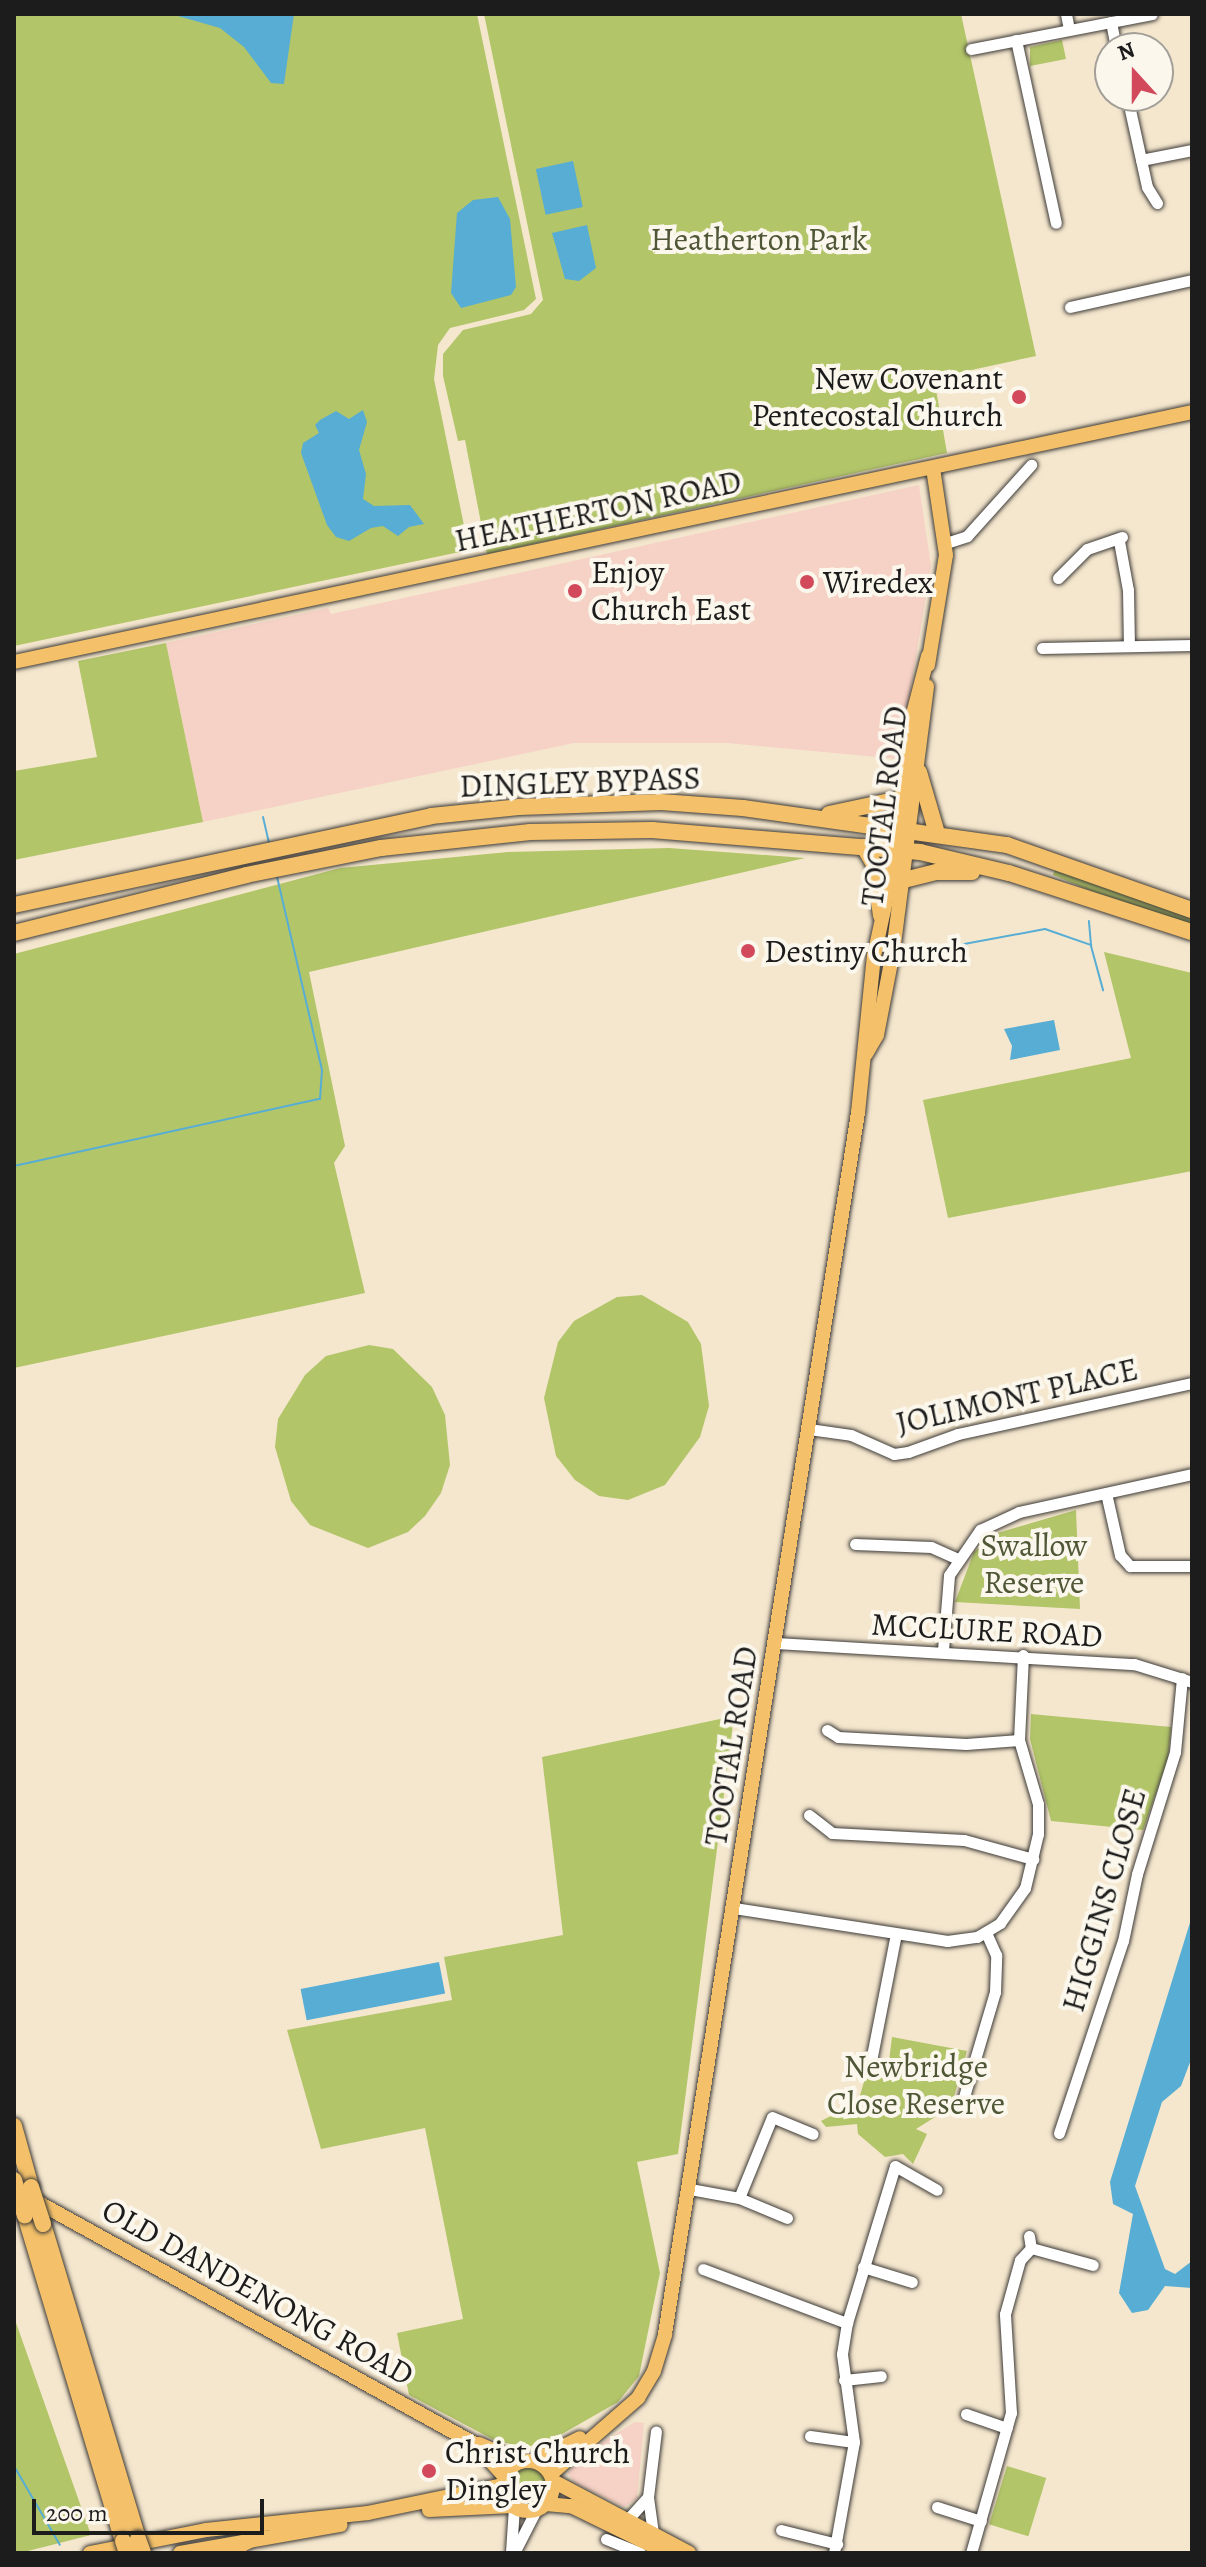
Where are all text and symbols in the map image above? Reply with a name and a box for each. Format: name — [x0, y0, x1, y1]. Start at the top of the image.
north arrow — [1094, 32, 1174, 112]
text: N — [1113, 35, 1139, 68]
park label: Heatherton Park — [650, 220, 868, 258]
place label: New Covenant Pentecostal Church — [752, 360, 1003, 435]
marker: New Covenant Pentecostal Church — [1010, 388, 1028, 406]
street label: HEATHERTON ROAD — [451, 462, 745, 560]
place label: Enjoy Church East — [591, 554, 751, 629]
place label: Wiredex — [823, 563, 933, 601]
marker: Wiredex — [798, 573, 816, 591]
marker: Enjoy Church East — [566, 582, 584, 600]
street label: TOOTAL ROAD — [853, 704, 915, 908]
street label: DINGLEY BYPASS — [459, 759, 701, 805]
place label: Destiny Church — [764, 932, 968, 970]
marker: Destiny Church — [739, 942, 757, 960]
street label: JOLIMONT PLACE — [892, 1350, 1142, 1442]
park label: Swallow Reserve — [981, 1527, 1087, 1602]
street label: MCCLURE ROAD — [870, 1605, 1104, 1655]
street label: TOOTAL ROAD — [696, 1644, 766, 1848]
street label: HIGGINS CLOSE — [1054, 1784, 1154, 2016]
park label: Newbridge Close Reserve — [827, 2048, 1005, 2123]
street label: OLD DANDENONG ROAD — [96, 2190, 420, 2394]
place label: Christ Church Dingley — [445, 2434, 630, 2509]
marker: Christ Church Dingley — [420, 2462, 438, 2480]
scale bar — [36, 2483, 268, 2533]
text: 200 m — [46, 2497, 108, 2529]

